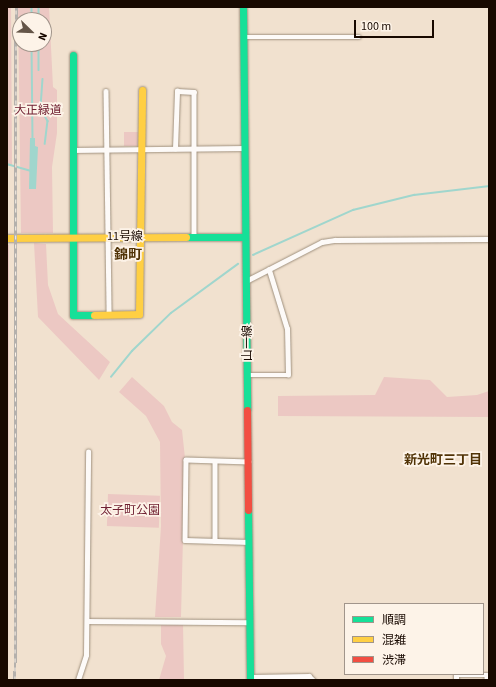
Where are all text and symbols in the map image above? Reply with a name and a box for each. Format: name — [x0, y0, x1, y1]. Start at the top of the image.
north arrow — [12, 12, 52, 52]
scale bar — [356, 12, 436, 38]
text: 100 m — [361, 18, 391, 35]
text: N — [34, 30, 51, 43]
park label: 大正緑道 — [14, 104, 62, 118]
street label: 11号線 — [107, 230, 143, 244]
district label: 錦町 — [114, 247, 142, 263]
street label: 山一線 — [241, 325, 255, 361]
district label: 新光町三丁目 — [404, 452, 482, 468]
park label: 太子町公園 — [100, 504, 160, 518]
legend — [344, 603, 484, 675]
text: 順調 — [382, 612, 406, 629]
text: 混雑 — [382, 632, 406, 649]
text: 渋滞 — [382, 652, 406, 669]

